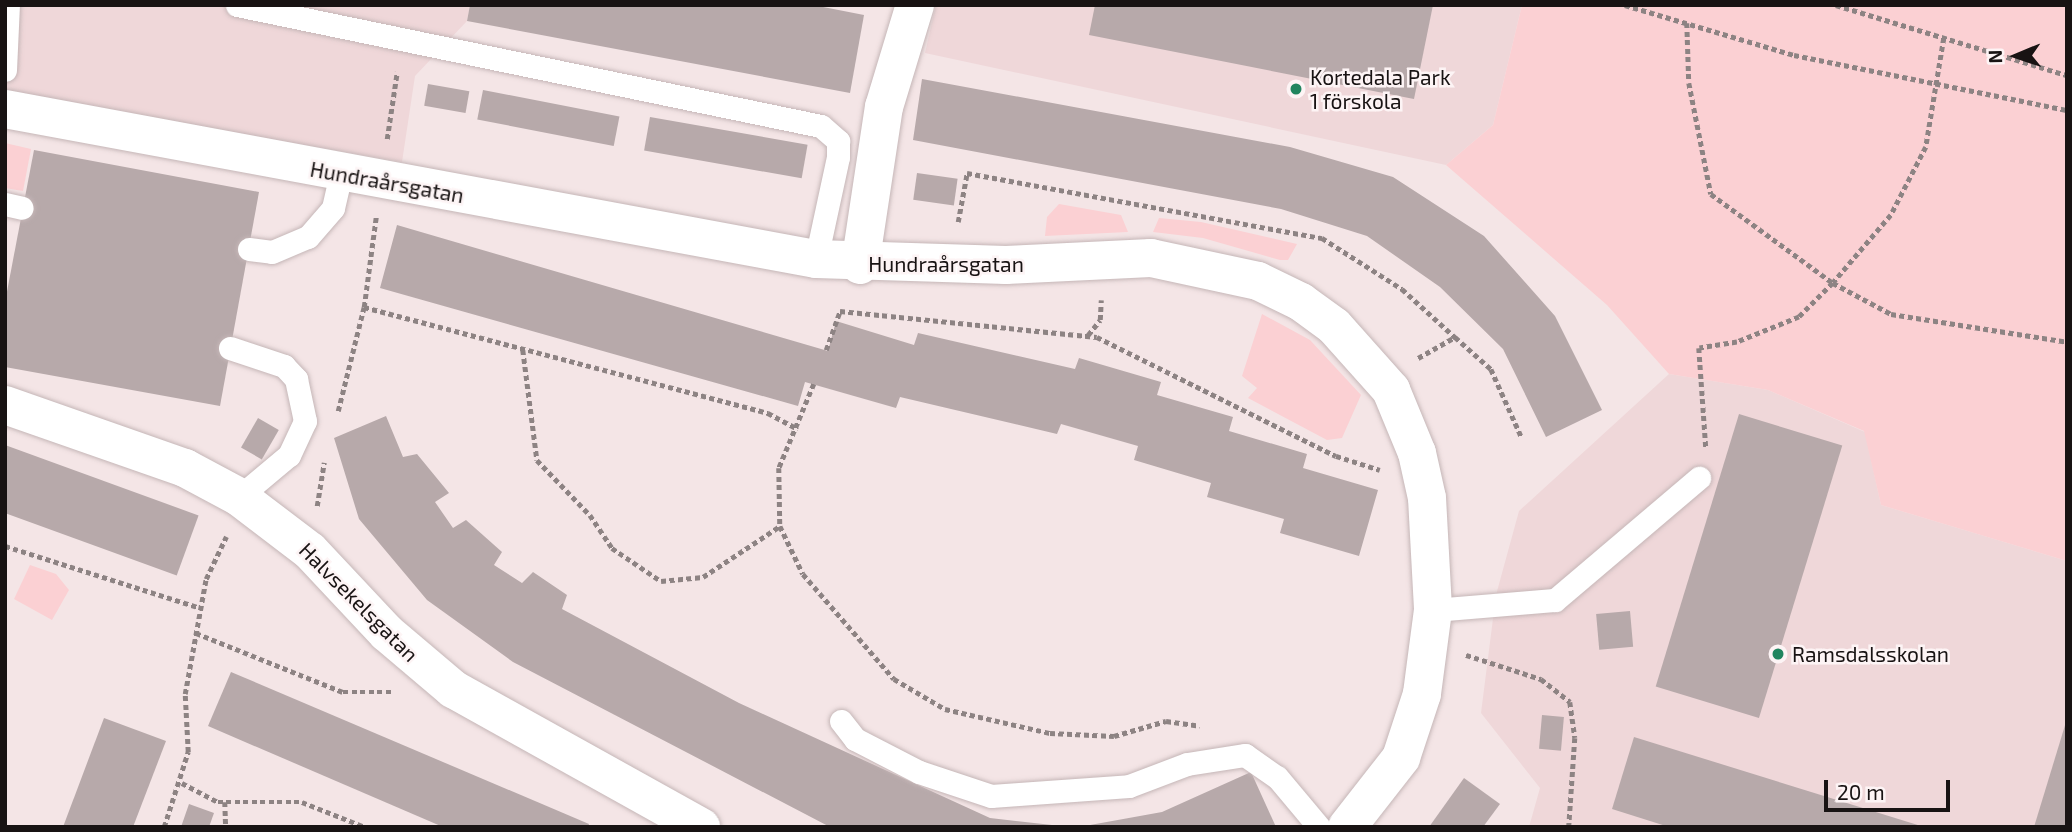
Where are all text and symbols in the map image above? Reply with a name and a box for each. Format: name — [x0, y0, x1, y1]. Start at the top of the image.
north arrow — [1981, 21, 2051, 91]
text: N — [1983, 49, 2006, 64]
place label: Kortedala Park 1 förskola — [1310, 64, 1451, 114]
marker: Kortedala Park 1 förskola — [1288, 81, 1304, 97]
street label: Hundraårsgatan — [308, 156, 466, 208]
street label: Hundraårsgatan — [868, 251, 1024, 277]
street label: Halvsekelsgatan — [294, 537, 424, 667]
place label: Ramsdalsskolan — [1792, 641, 1949, 667]
marker: Ramsdalsskolan — [1770, 646, 1786, 662]
scale bar — [1827, 766, 1953, 810]
text: 20 m — [1837, 779, 1885, 804]

